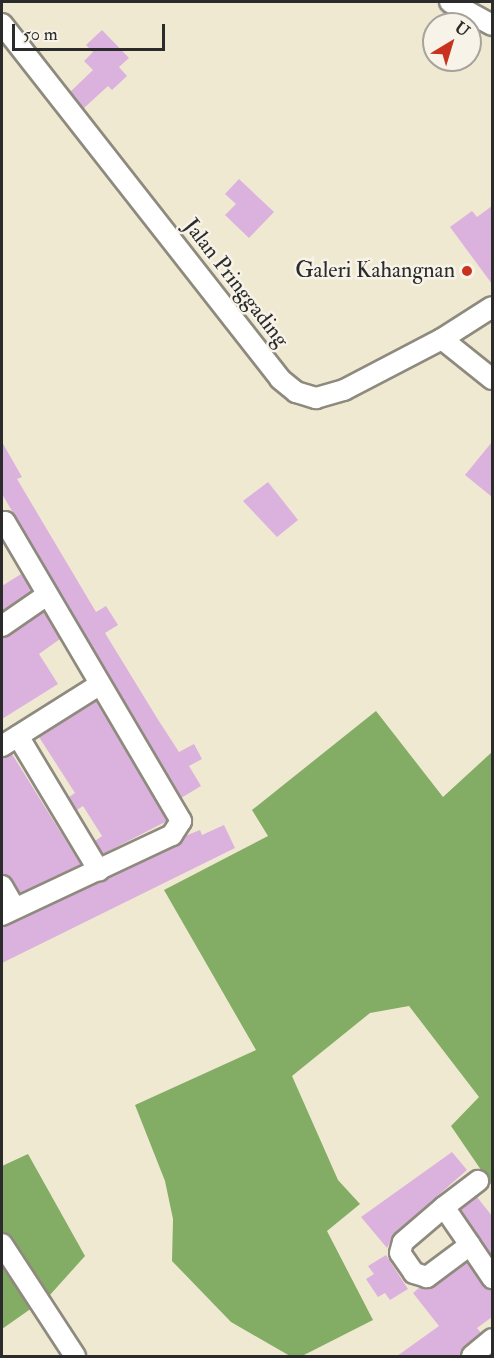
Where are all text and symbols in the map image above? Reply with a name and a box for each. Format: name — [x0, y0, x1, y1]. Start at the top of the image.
scale bar — [15, 12, 168, 50]
north arrow — [422, 12, 482, 72]
text: U — [450, 17, 473, 41]
text: 50 m — [23, 23, 58, 46]
street label: Jalan Pringgading — [178, 214, 294, 352]
place label: Galeri Kahangnan — [295, 258, 455, 284]
marker: Galeri Kahangnan — [460, 264, 474, 278]

